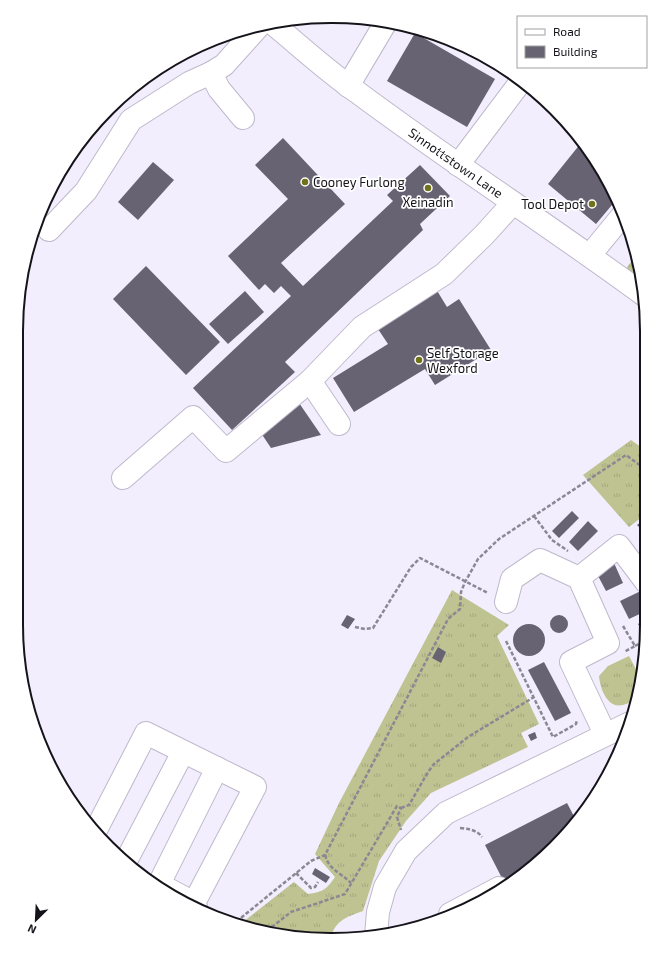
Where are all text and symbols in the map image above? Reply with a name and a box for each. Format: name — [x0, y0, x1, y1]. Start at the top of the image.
legend — [517, 16, 647, 68]
text: Road — [553, 24, 581, 38]
text: Building — [553, 44, 598, 58]
street label: Sinnottstown Lane — [406, 124, 506, 201]
place label: Cooney Furlong — [313, 174, 405, 190]
marker: Cooney Furlong — [300, 177, 310, 187]
marker: Xeinadin — [423, 183, 433, 193]
place label: Xeinadin — [403, 194, 453, 210]
place label: Tool Depot — [521, 196, 584, 212]
marker: Tool Depot — [587, 199, 597, 209]
place label: Self Storage Wexford — [427, 345, 499, 376]
marker: Self Storage Wexford — [414, 355, 424, 365]
north arrow — [16, 900, 56, 940]
text: N — [25, 922, 38, 937]

